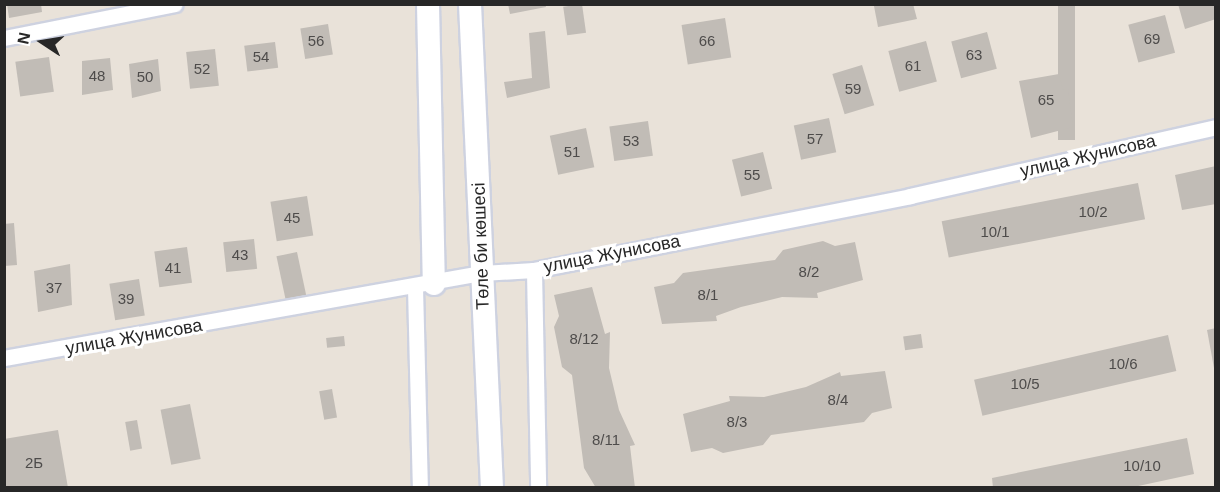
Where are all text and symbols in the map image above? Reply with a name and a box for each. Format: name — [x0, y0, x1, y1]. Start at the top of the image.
north arrow — [12, 12, 72, 72]
house number: 69 — [1144, 30, 1160, 48]
text: N — [14, 31, 33, 46]
house number: 56 — [308, 32, 324, 50]
house number: 66 — [699, 32, 715, 50]
house number: 63 — [966, 46, 982, 64]
house number: 54 — [253, 48, 269, 66]
house number: 61 — [905, 57, 921, 75]
house number: 52 — [194, 60, 210, 78]
house number: 48 — [89, 67, 105, 85]
house number: 50 — [137, 68, 153, 86]
house number: 59 — [845, 80, 861, 98]
house number: 65 — [1038, 91, 1054, 109]
house number: 57 — [807, 130, 823, 148]
street label: улица Жунисова — [1018, 130, 1158, 182]
house number: 53 — [623, 132, 639, 150]
house number: 51 — [564, 143, 580, 161]
house number: 55 — [744, 166, 760, 184]
street label: Төле би көшесі — [468, 182, 494, 310]
house number: 10/2 — [1078, 203, 1108, 221]
house number: 45 — [284, 209, 300, 227]
house number: 10/1 — [980, 223, 1010, 241]
street label: улица Жунисова — [542, 230, 682, 278]
house number: 43 — [232, 246, 248, 264]
house number: 41 — [165, 259, 181, 277]
house number: 8/2 — [799, 263, 819, 281]
house number: 37 — [46, 279, 62, 297]
house number: 8/1 — [698, 286, 718, 304]
house number: 39 — [118, 290, 134, 308]
street label: улица Жунисова — [64, 314, 204, 360]
house number: 8/12 — [569, 330, 599, 348]
house number: 10/6 — [1108, 355, 1138, 373]
house number: 10/5 — [1010, 375, 1040, 393]
house number: 8/4 — [828, 391, 848, 409]
house number: 8/3 — [727, 413, 747, 431]
house number: 8/11 — [592, 431, 620, 449]
house number: 2Б — [25, 454, 43, 472]
house number: 10/10 — [1123, 457, 1161, 475]

